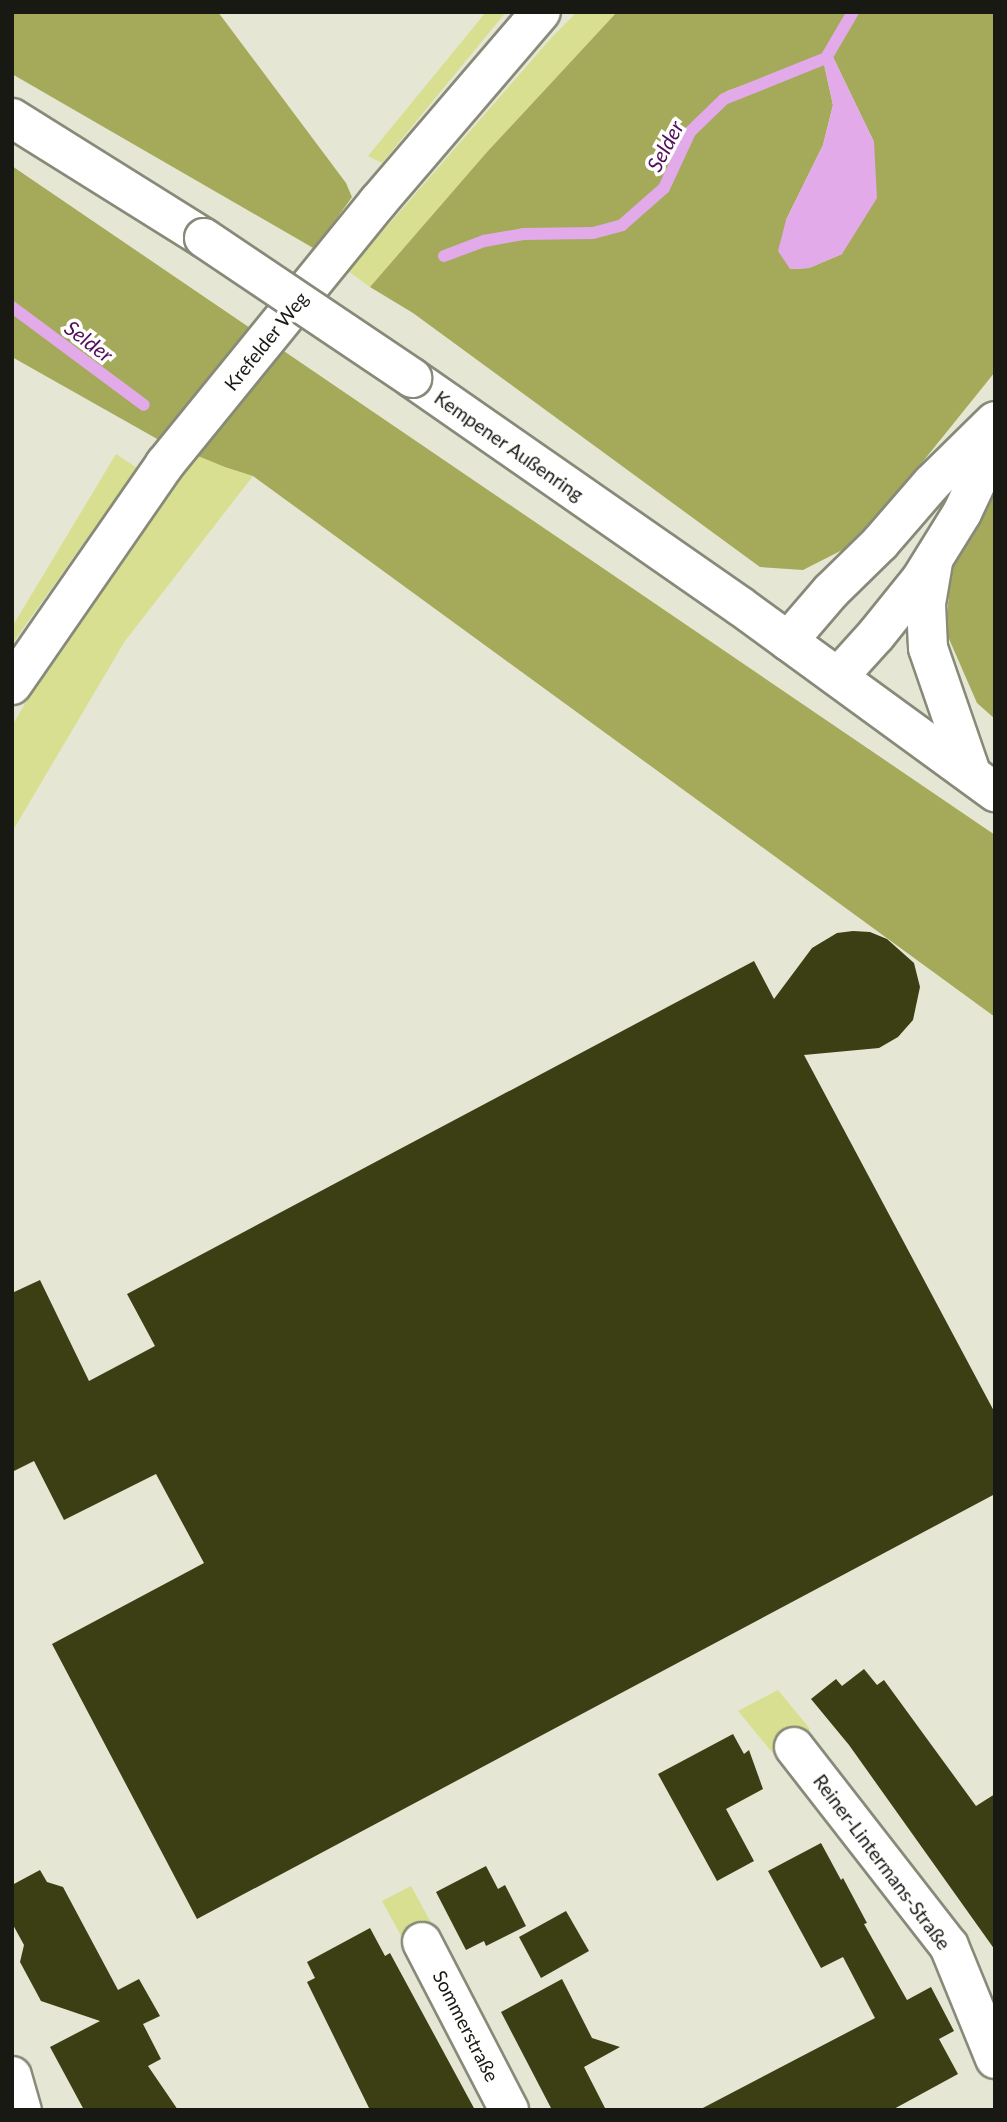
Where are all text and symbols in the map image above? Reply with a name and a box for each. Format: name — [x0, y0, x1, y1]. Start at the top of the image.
water label: Selder — [641, 116, 689, 176]
street label: Krefelder Weg — [219, 287, 313, 395]
water label: Selder — [60, 315, 118, 367]
street label: Kempener Außenring — [430, 386, 588, 506]
street label: Reiner-Lintermans-Straße — [809, 1770, 955, 1954]
street label: Sommerstraße — [428, 1967, 504, 2085]

